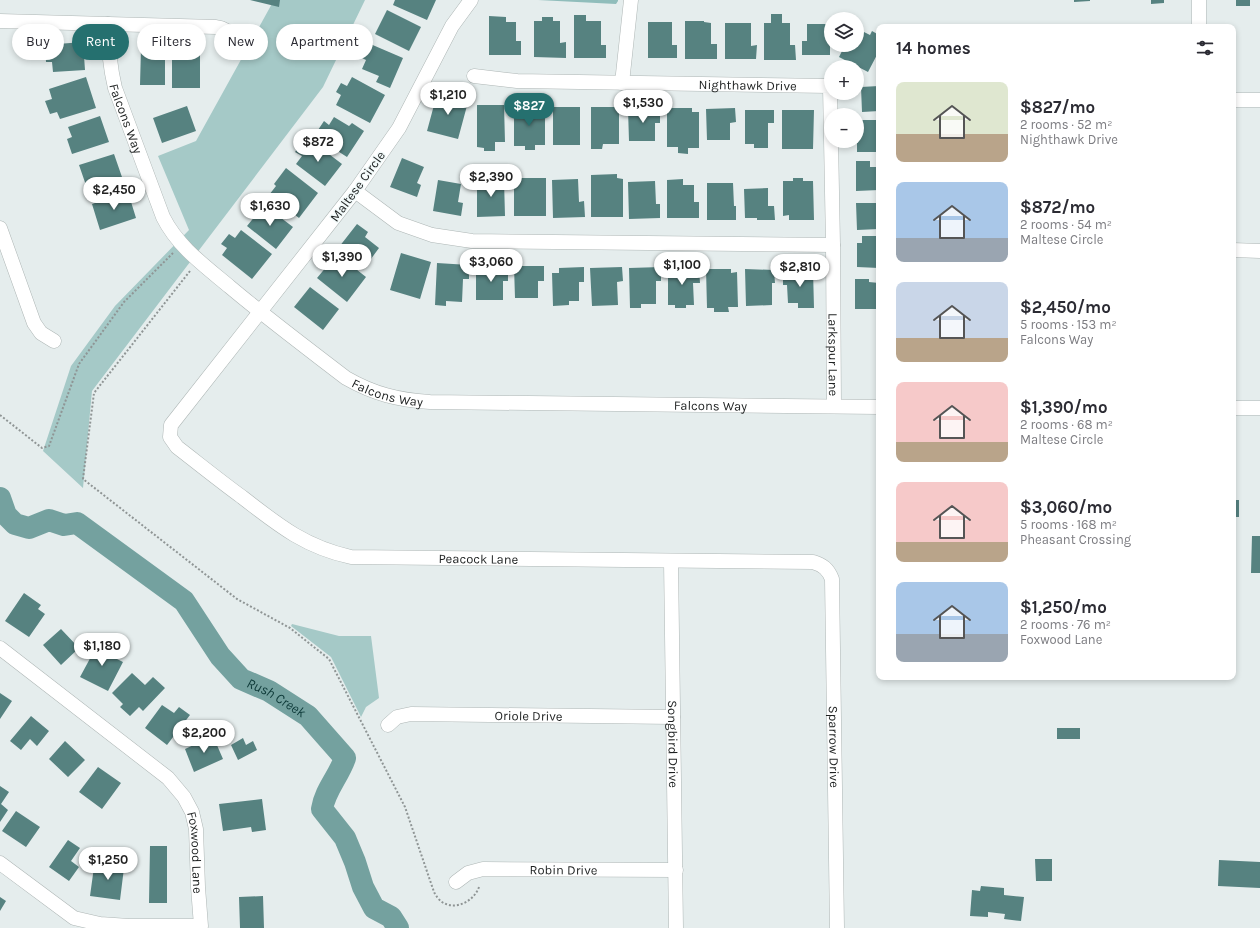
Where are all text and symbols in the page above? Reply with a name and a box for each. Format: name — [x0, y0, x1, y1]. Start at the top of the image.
map controls — [824, 12, 864, 148]
button: layers — [824, 12, 864, 52]
chip: Buy — [12, 24, 64, 60]
chip: Rent — [72, 24, 129, 60]
chip: Filters — [137, 24, 206, 60]
chip: New — [214, 24, 268, 60]
chip: Apartment — [276, 24, 373, 60]
icon: filters — [1194, 37, 1216, 59]
text: 14 homes — [896, 38, 971, 58]
button: + — [824, 60, 864, 100]
street label: Nighthawk Drive — [698, 77, 797, 93]
street label: Falcons Way — [106, 82, 146, 156]
pin: $1,210 — [415, 82, 481, 116]
text: $1,210 — [429, 87, 467, 102]
pin: $1,530 — [610, 90, 676, 124]
pin: $827 — [505, 93, 553, 127]
text: $1,530 — [623, 95, 663, 110]
text: $827/mo — [1020, 97, 1095, 117]
text: $827 — [513, 98, 545, 113]
icon: home — [928, 98, 976, 146]
button: − — [824, 108, 864, 148]
text: 2 rooms · 52 m² — [1020, 117, 1112, 132]
pin: $872 — [294, 129, 342, 163]
text: Nighthawk Drive — [1020, 132, 1118, 147]
text: $872 — [302, 134, 334, 149]
street label: Maltese Circle — [327, 148, 388, 224]
pin: $2,390 — [458, 164, 524, 198]
text: $2,390 — [469, 169, 513, 184]
pin: $2,450 — [81, 177, 147, 211]
text: $2,450 — [92, 182, 136, 197]
pin: $1,630 — [237, 193, 303, 227]
text: $872/mo — [1020, 197, 1095, 217]
text: $1,630 — [249, 198, 291, 213]
icon: home — [928, 198, 976, 246]
text: 2 rooms · 54 m² — [1020, 217, 1112, 232]
text: Maltese Circle — [1020, 232, 1104, 247]
pin: $1,390 — [309, 244, 375, 278]
text: $1,390 — [321, 249, 363, 264]
pin: $3,060 — [458, 249, 524, 283]
pin: $1,100 — [649, 252, 715, 286]
text: $3,060 — [469, 254, 513, 269]
pin: $2,810 — [767, 254, 833, 288]
text: $1,100 — [663, 257, 701, 272]
text: $2,810 — [779, 259, 821, 274]
text: $2,450/mo — [1020, 297, 1111, 317]
icon: home — [928, 298, 976, 346]
street label: Larkspur Lane — [825, 313, 841, 397]
text: 5 rooms · 153 m² — [1020, 317, 1117, 332]
text: Falcons Way — [1020, 332, 1093, 347]
street label: Falcons Way — [349, 376, 424, 409]
text: $1,390/mo — [1020, 397, 1108, 417]
street label: Falcons Way — [674, 398, 747, 414]
icon: home — [928, 398, 976, 446]
text: 2 rooms · 68 m² — [1020, 417, 1113, 432]
text: Maltese Circle — [1020, 432, 1104, 447]
text: $3,060/mo — [1020, 497, 1112, 517]
icon: home — [928, 498, 976, 546]
text: 5 rooms · 168 m² — [1020, 517, 1117, 532]
text: Pheasant Crossing — [1020, 532, 1131, 547]
street label: Peacock Lane — [438, 551, 519, 567]
text: $1,250/mo — [1020, 597, 1107, 617]
icon: home — [928, 598, 976, 646]
text: 2 rooms · 76 m² — [1020, 617, 1111, 632]
text: Foxwood Lane — [1020, 632, 1102, 647]
pin: $1,180 — [69, 633, 135, 667]
text: $1,180 — [83, 638, 121, 653]
water label: Rush Creek — [244, 675, 309, 722]
street label: Songbird Drive — [665, 700, 681, 788]
street label: Sparrow Drive — [826, 706, 842, 788]
street label: Oriole Drive — [495, 708, 563, 724]
pin: $2,200 — [171, 720, 237, 754]
text: $2,200 — [182, 725, 226, 740]
street label: Foxwood Lane — [184, 810, 205, 894]
pin: $1,250 — [75, 847, 141, 881]
text: $1,250 — [88, 852, 128, 867]
street label: Robin Drive — [529, 862, 598, 878]

